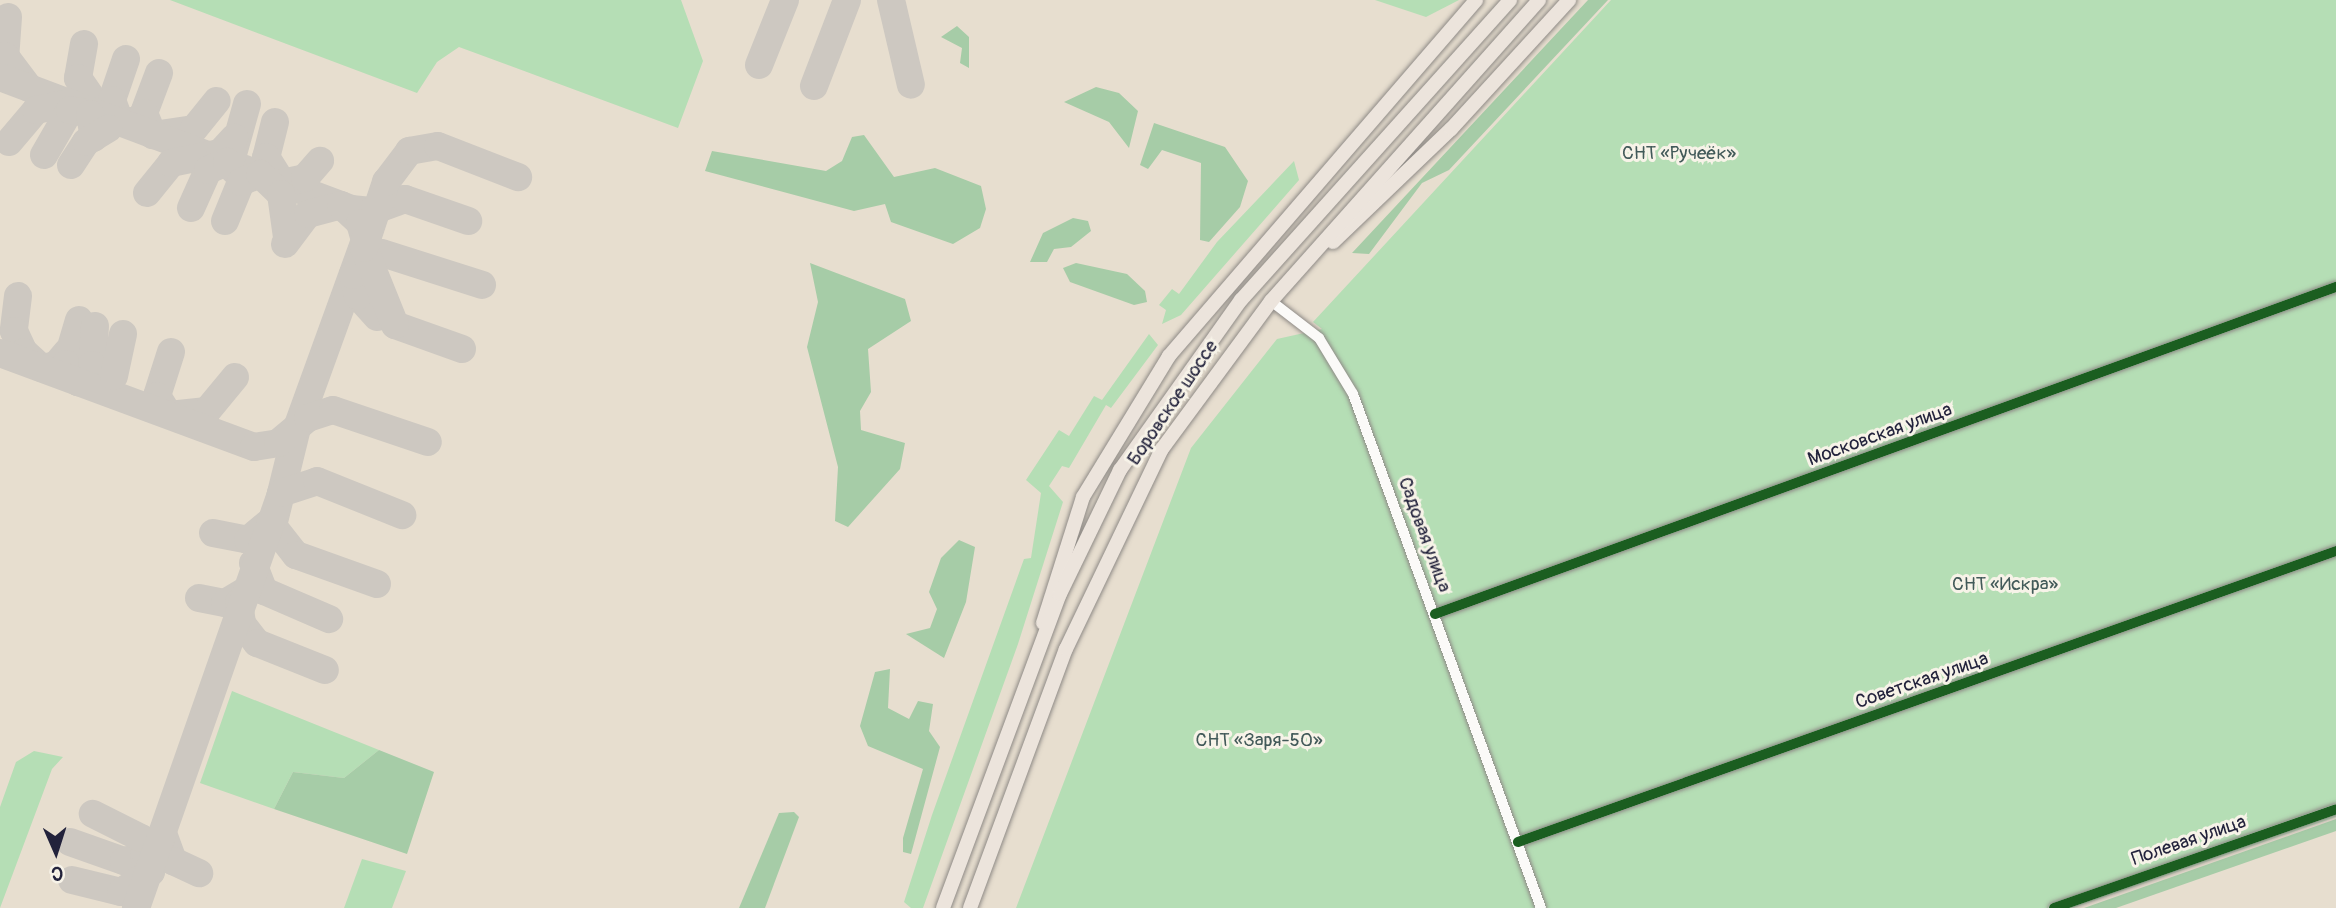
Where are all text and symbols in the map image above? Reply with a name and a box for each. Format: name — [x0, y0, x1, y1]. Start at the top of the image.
park label: СНТ «Ручеёк» — [1622, 143, 1736, 165]
street label: Боровское шоссе — [1123, 336, 1223, 470]
street label: Московская улица — [1805, 398, 1955, 472]
street label: Садовая улица — [1393, 474, 1455, 596]
park label: СНТ «Искра» — [1952, 574, 2058, 596]
street label: Советская улица — [1853, 648, 1991, 714]
park label: СНТ «Заря-50» — [1196, 730, 1322, 752]
street label: Полевая улица — [2129, 811, 2249, 871]
north arrow — [21, 817, 91, 887]
text: С — [51, 861, 64, 885]

